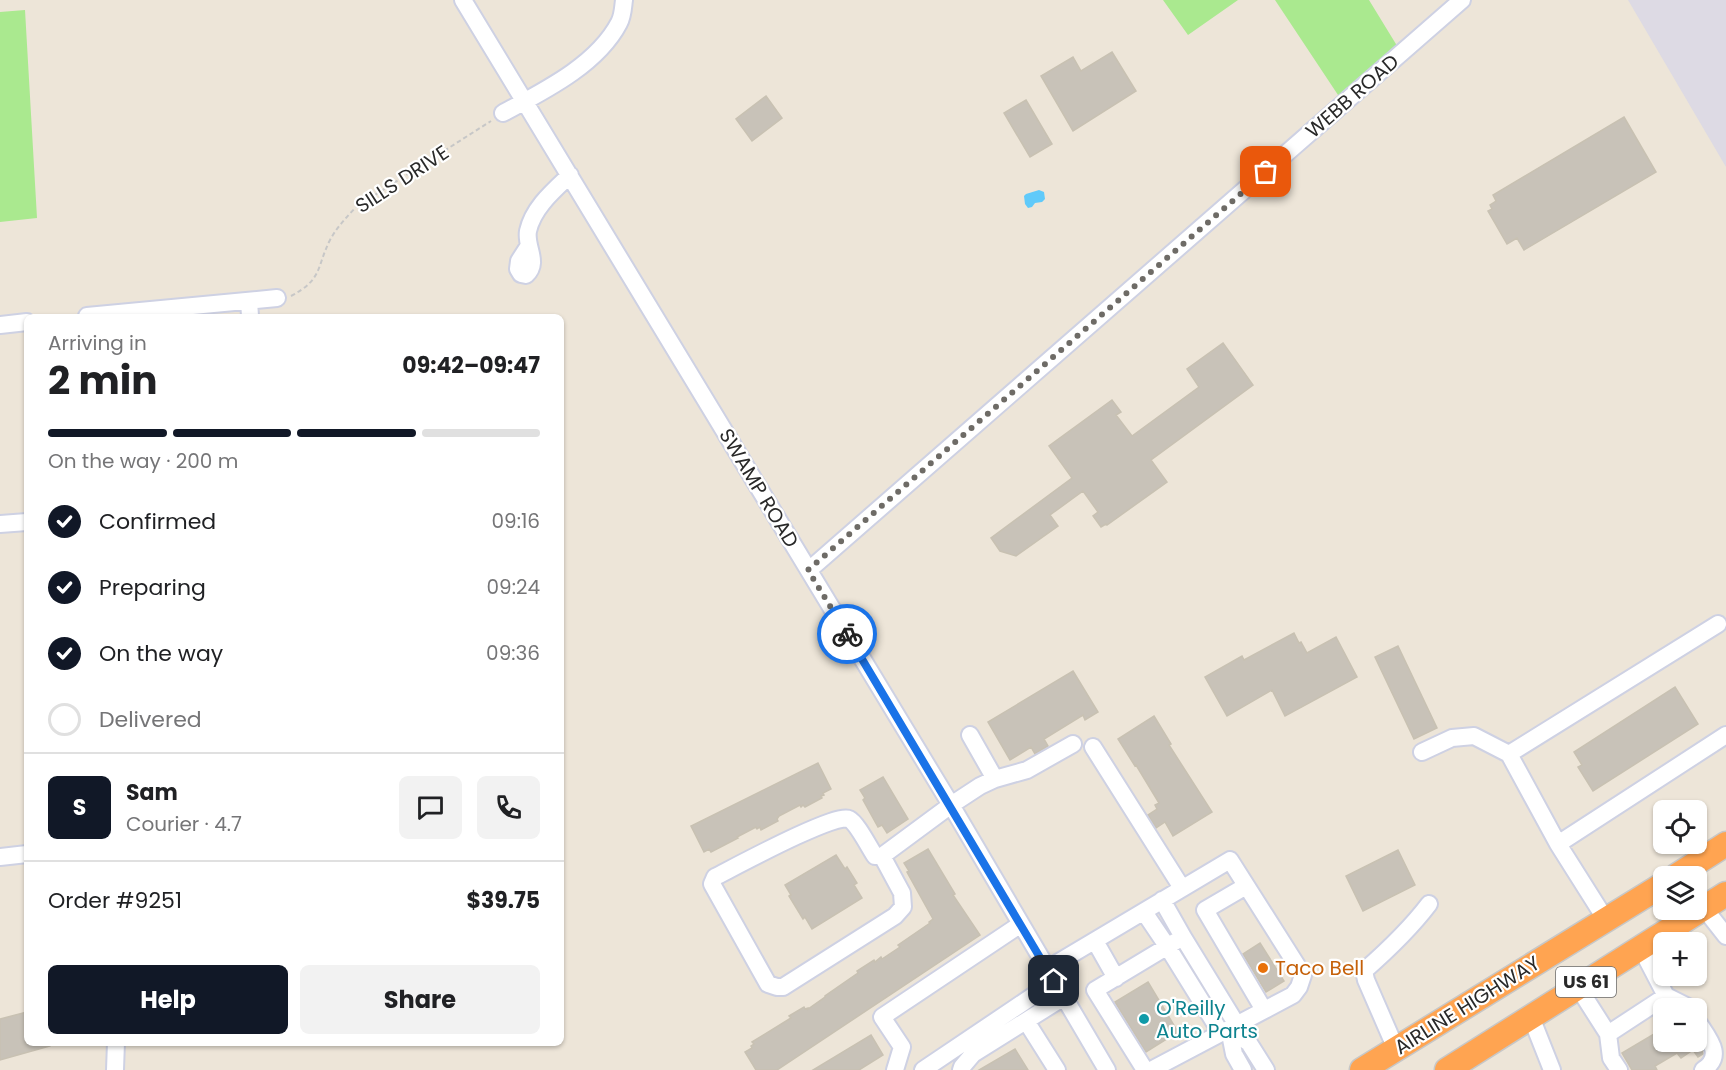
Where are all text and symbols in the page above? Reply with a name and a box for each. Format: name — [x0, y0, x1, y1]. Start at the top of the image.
street label: WEBB ROAD — [1299, 48, 1405, 144]
street label: SILLS DRIVE — [350, 138, 454, 220]
pin — [1240, 146, 1291, 197]
icon: bag — [1249, 155, 1282, 188]
text: Arriving in — [48, 329, 147, 357]
text: 09:42–09:47 — [402, 350, 540, 381]
text: 2 min — [48, 353, 158, 408]
street label: SWAMP ROAD — [712, 423, 806, 553]
text: On the way · 200 m — [48, 447, 238, 475]
icon: check — [48, 505, 81, 538]
text: Confirmed — [99, 506, 216, 537]
text: 09:16 — [491, 507, 540, 535]
icon: check — [48, 571, 81, 604]
text: Preparing — [99, 572, 206, 603]
text: 09:24 — [487, 573, 540, 601]
courier — [817, 604, 877, 664]
icon: bike — [831, 618, 864, 651]
icon: check — [48, 637, 81, 670]
text: On the way — [99, 638, 223, 669]
text: 09:36 — [486, 639, 540, 667]
text: Delivered — [99, 704, 202, 735]
button: chat — [399, 776, 462, 839]
button: phone — [477, 776, 540, 839]
text: Sam — [126, 777, 178, 808]
text: S — [73, 792, 86, 823]
map controls — [1653, 800, 1707, 1052]
button: locate — [1653, 800, 1707, 854]
text: Courier · 4.7 — [126, 810, 242, 838]
button: layers — [1653, 866, 1707, 920]
text: Order #9251 — [48, 885, 182, 916]
text: $39.75 — [466, 885, 540, 916]
button: + — [1653, 932, 1707, 986]
street label: AIRLINE HIGHWAY — [1389, 949, 1545, 1061]
place label: Taco Bell — [1275, 954, 1364, 982]
pin — [1028, 955, 1079, 1006]
marker: Taco Bell — [1256, 961, 1270, 975]
icon: home — [1037, 964, 1070, 997]
button: Help — [48, 965, 288, 1034]
button: Share — [300, 965, 540, 1034]
road number: US 61 — [1556, 967, 1616, 997]
place label: O'Reilly Auto Parts — [1156, 994, 1258, 1045]
button: − — [1653, 998, 1707, 1052]
marker: O'Reilly Auto Parts — [1137, 1012, 1151, 1026]

